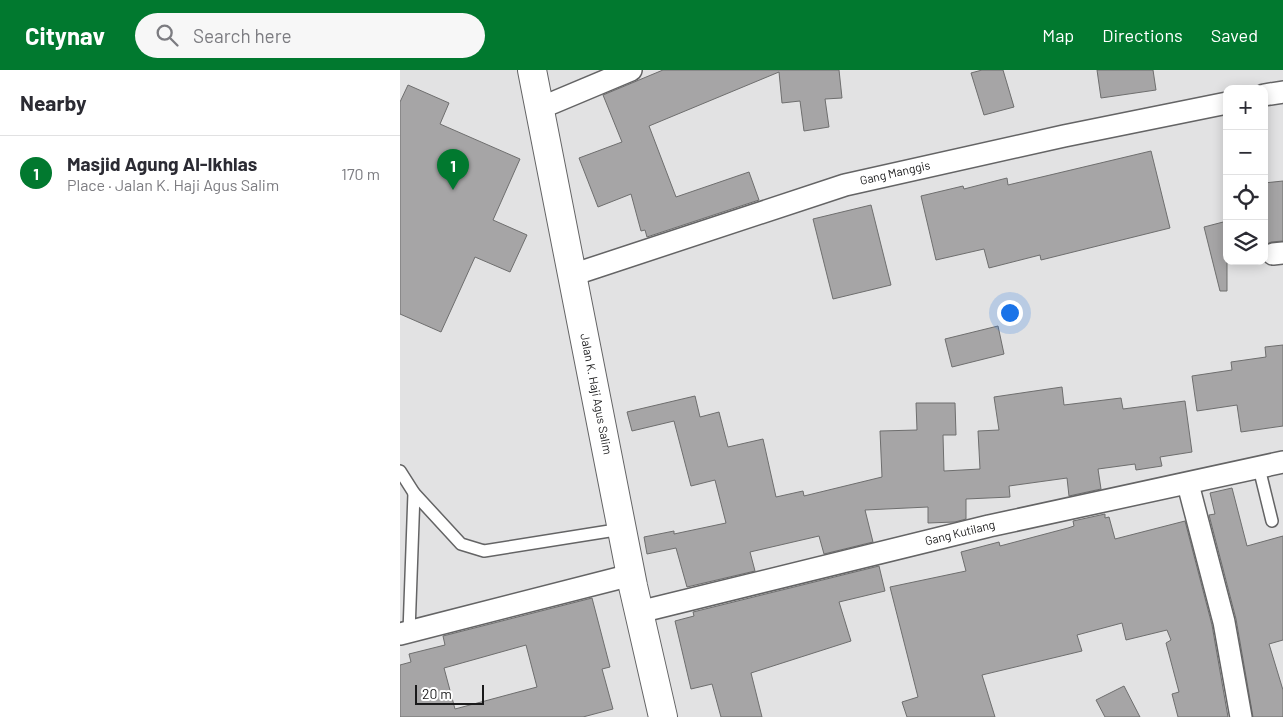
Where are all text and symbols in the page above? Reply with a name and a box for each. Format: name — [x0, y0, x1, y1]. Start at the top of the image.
search box — [135, 13, 485, 58]
text: Citynav — [25, 21, 105, 50]
icon: search — [153, 21, 181, 49]
text: Search here — [193, 24, 292, 47]
text: Map — [1042, 24, 1074, 46]
text: Directions — [1102, 24, 1183, 46]
text: Saved — [1211, 24, 1258, 46]
map controls — [1223, 85, 1268, 265]
button: + — [1223, 85, 1268, 130]
text: Nearby — [20, 90, 86, 115]
button: − — [1223, 130, 1268, 175]
pin: 1 — [437, 149, 469, 190]
text: Masjid Agung Al-Ikhlas — [67, 152, 257, 175]
street label: Gang Manggis — [858, 157, 931, 187]
text: 1 — [33, 164, 39, 183]
text: 170 m — [341, 164, 380, 183]
text: Place · Jalan K. Haji Agus Salim — [67, 175, 279, 194]
button: locate — [1223, 175, 1268, 220]
button: layers — [1223, 220, 1268, 265]
your location — [997, 300, 1023, 326]
street label: Jalan K. Haji Agus Salim — [578, 332, 616, 456]
street label: Gang Kutilang — [923, 517, 996, 547]
scale bar — [415, 682, 484, 705]
text: 20 m — [422, 685, 452, 702]

